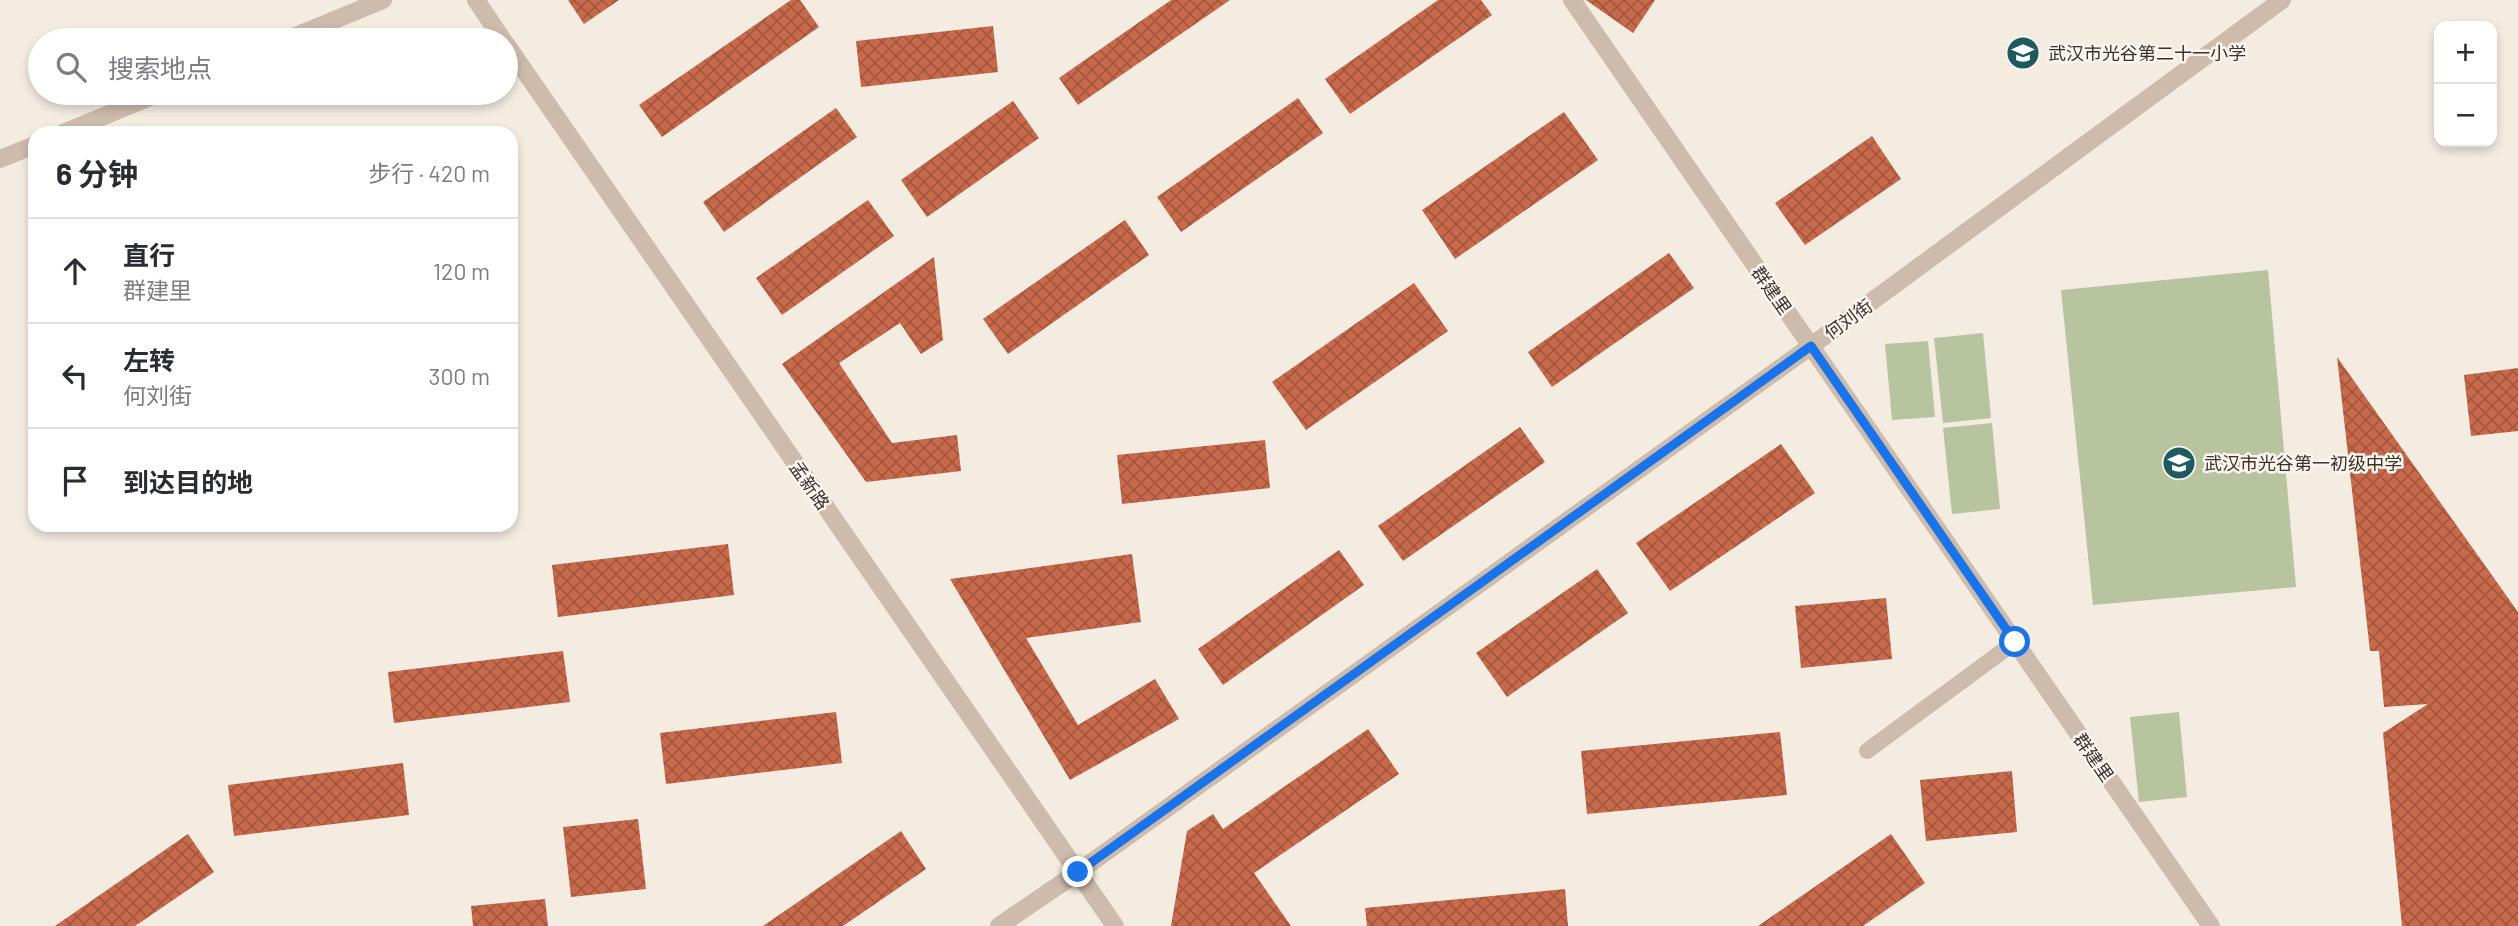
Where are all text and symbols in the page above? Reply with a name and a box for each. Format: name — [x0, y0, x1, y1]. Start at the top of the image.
map controls — [2434, 21, 2497, 147]
button: + — [2434, 21, 2497, 84]
search box — [28, 28, 518, 105]
school or university icon: 武汉市光谷第二十一小学 — [2004, 34, 2042, 72]
place label: 武汉市光谷第二十一小学 — [2048, 42, 2246, 64]
icon: search — [52, 48, 90, 86]
text: 搜索地点 — [108, 52, 212, 83]
button: − — [2434, 84, 2497, 147]
text: 6 分钟 — [56, 155, 138, 191]
text: 步行 · 420 m — [368, 159, 490, 187]
text: 直行 — [123, 239, 175, 270]
icon: ahead — [56, 252, 94, 290]
text: 120 m — [433, 257, 490, 285]
street label: 群建里 — [1748, 262, 1796, 318]
text: 群建里 — [123, 276, 192, 304]
street label: 何刘街 — [1820, 294, 1876, 344]
text: 左转 — [123, 344, 175, 375]
icon: left — [56, 357, 94, 395]
text: 300 m — [429, 362, 490, 390]
text: 何刘街 — [123, 381, 192, 409]
school or university icon: 武汉市光谷第一初级中学 — [2160, 444, 2198, 482]
place label: 武汉市光谷第一初级中学 — [2204, 452, 2402, 474]
street label: 孟新路 — [786, 457, 834, 513]
icon: arrive — [56, 462, 94, 500]
text: 到达目的地 — [123, 466, 253, 497]
route start — [1999, 626, 2030, 657]
street label: 群建里 — [2070, 729, 2118, 785]
route end — [1062, 856, 1093, 887]

